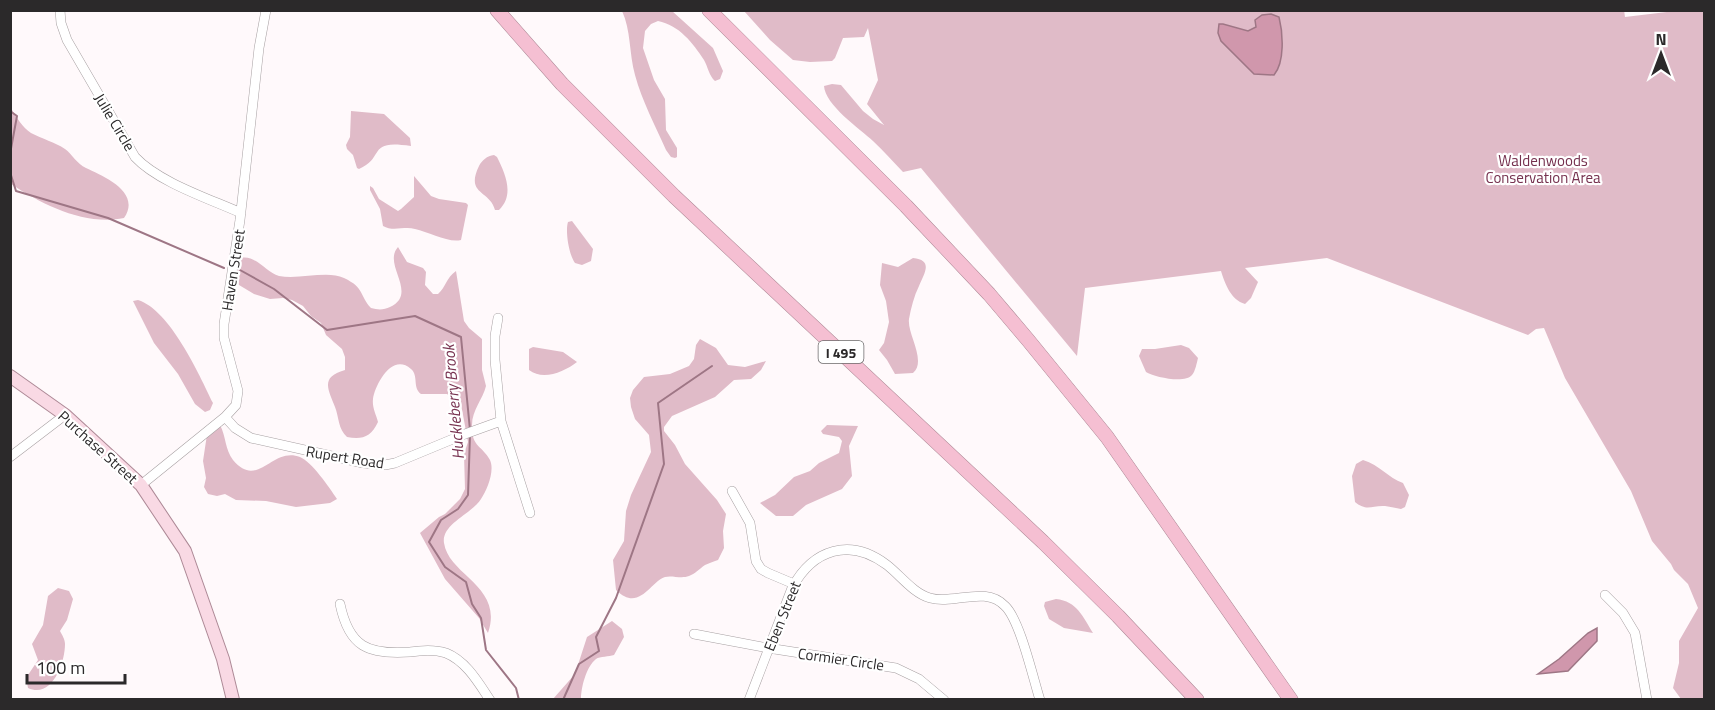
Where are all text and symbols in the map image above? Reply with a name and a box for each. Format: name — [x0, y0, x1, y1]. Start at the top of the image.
north arrow — [1631, 24, 1691, 84]
text: N — [1655, 27, 1667, 51]
street label: Julie Circle — [89, 89, 141, 155]
park label: Waldenwoods Conservation Area — [1485, 149, 1601, 189]
street label: Haven Street — [215, 227, 251, 312]
water label: Huckleberry Brook — [436, 341, 470, 461]
road number: I 495 — [818, 341, 864, 363]
street label: Purchase Street — [53, 405, 144, 490]
street label: Rupert Road — [304, 439, 386, 475]
street label: Eben Street — [758, 577, 807, 655]
street label: Cormier Circle — [796, 642, 886, 676]
scale bar — [27, 647, 124, 685]
text: 100 m — [36, 654, 85, 681]

